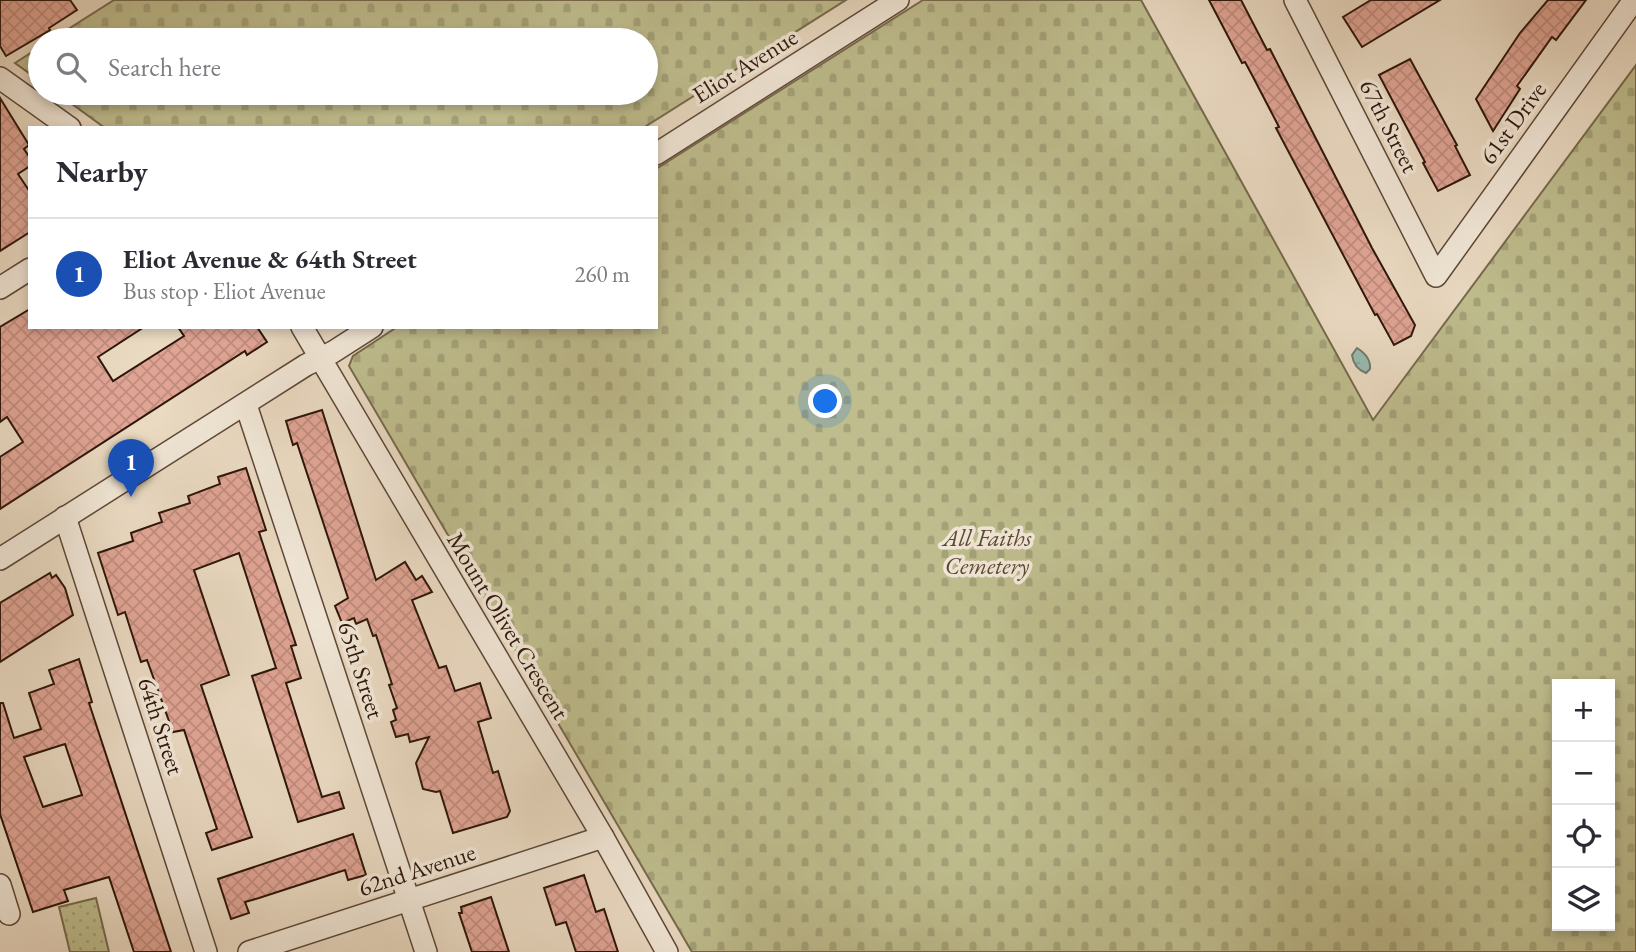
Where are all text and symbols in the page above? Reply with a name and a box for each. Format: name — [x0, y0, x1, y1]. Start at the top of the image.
street label: Eliot Avenue — [686, 21, 803, 110]
search box — [28, 28, 658, 105]
icon: search — [52, 48, 90, 86]
text: Search here — [108, 50, 221, 84]
street label: 67th Street — [1353, 74, 1426, 178]
street label: 61st Drive — [1472, 75, 1553, 170]
text: Nearby — [56, 152, 148, 191]
text: Eliot Avenue & 64th Street — [123, 242, 417, 276]
text: 1 — [73, 259, 85, 289]
text: 260 m — [574, 259, 630, 289]
text: Bus stop · Eliot Avenue — [123, 276, 326, 306]
your location — [808, 384, 842, 418]
pin: 1 — [108, 439, 154, 497]
park label: All Faiths Cemetery — [941, 522, 1032, 581]
street label: Mount Olivet Crescent — [440, 526, 577, 726]
street label: 65th Street — [331, 617, 392, 723]
street label: 64th Street — [131, 673, 192, 779]
map controls — [1552, 679, 1615, 931]
button: + — [1552, 679, 1615, 742]
button: − — [1552, 742, 1615, 805]
button: locate — [1552, 805, 1615, 868]
street label: 62nd Avenue — [354, 836, 479, 903]
button: layers — [1552, 868, 1615, 931]

